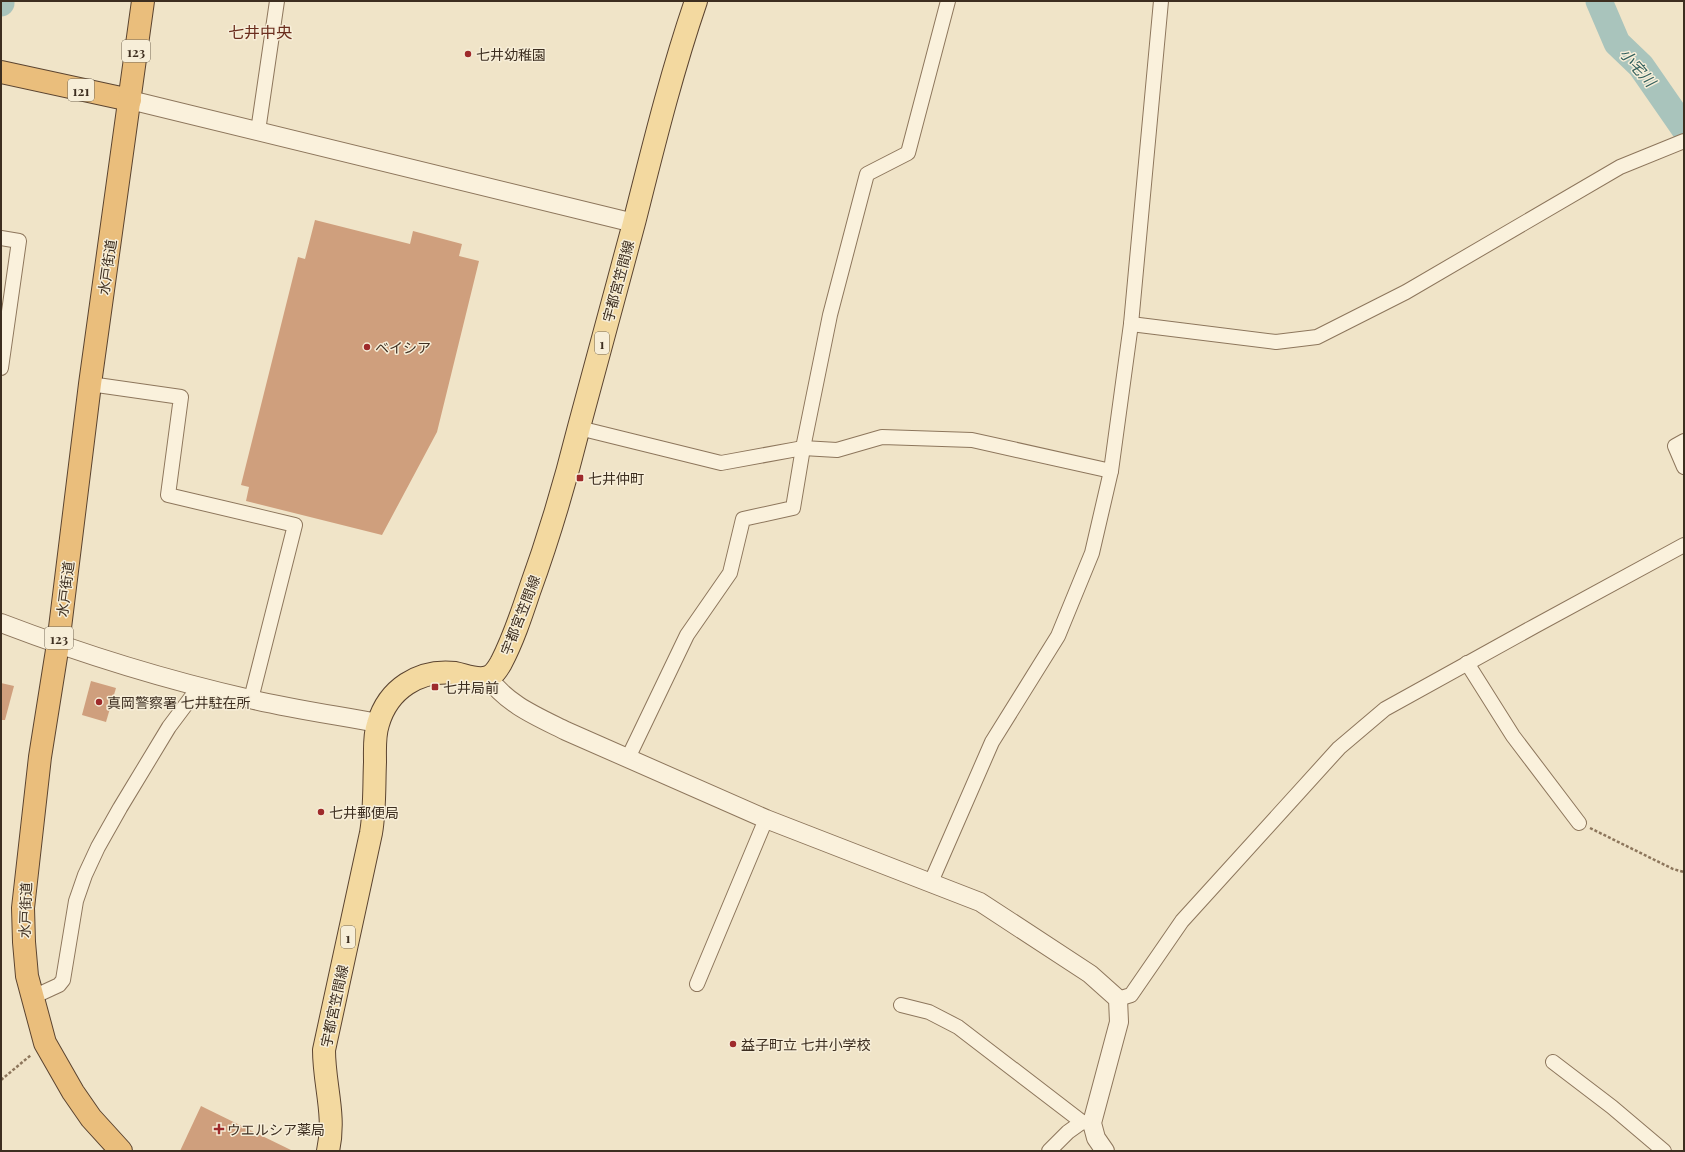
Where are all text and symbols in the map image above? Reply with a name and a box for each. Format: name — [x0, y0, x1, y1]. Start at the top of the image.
district label: 七井中央 — [228, 21, 292, 42]
road number: 123 — [122, 40, 150, 62]
water label: 小宅川 — [1616, 43, 1662, 92]
place label: 七井幼稚園 — [476, 45, 546, 64]
marker: 七井幼稚園 — [463, 49, 473, 59]
road number: 121 — [68, 79, 94, 101]
street label: 水戸街道 — [94, 238, 120, 296]
street label: 宇都宮笠間線 — [598, 238, 638, 324]
road number: 1 — [595, 332, 609, 354]
place label: ベイシア — [375, 338, 431, 357]
marker: ベイシア — [362, 342, 372, 352]
place label: 七井仲町 — [588, 469, 644, 488]
marker: 七井仲町 — [575, 473, 585, 483]
street label: 水戸街道 — [52, 560, 78, 618]
street label: 宇都宮笠間線 — [496, 572, 544, 658]
road number: 123 — [45, 627, 73, 649]
place label: 七井局前 — [443, 678, 499, 697]
marker: 七井局前 — [430, 682, 440, 692]
place label: 真岡警察署 七井駐在所 — [107, 693, 251, 712]
marker: 真岡警察署 七井駐在所 — [94, 697, 104, 707]
place label: 七井郵便局 — [329, 803, 399, 822]
marker: 七井郵便局 — [316, 807, 326, 817]
street label: 水戸街道 — [15, 882, 35, 938]
road number: 1 — [341, 926, 355, 948]
street label: 宇都宮笠間線 — [316, 963, 352, 1049]
place label: 益子町立 七井小学校 — [741, 1035, 871, 1054]
marker: 益子町立 七井小学校 — [728, 1039, 738, 1049]
place label: ウエルシア薬局 — [227, 1120, 325, 1139]
marker: ウエルシア薬局 — [214, 1124, 224, 1134]

